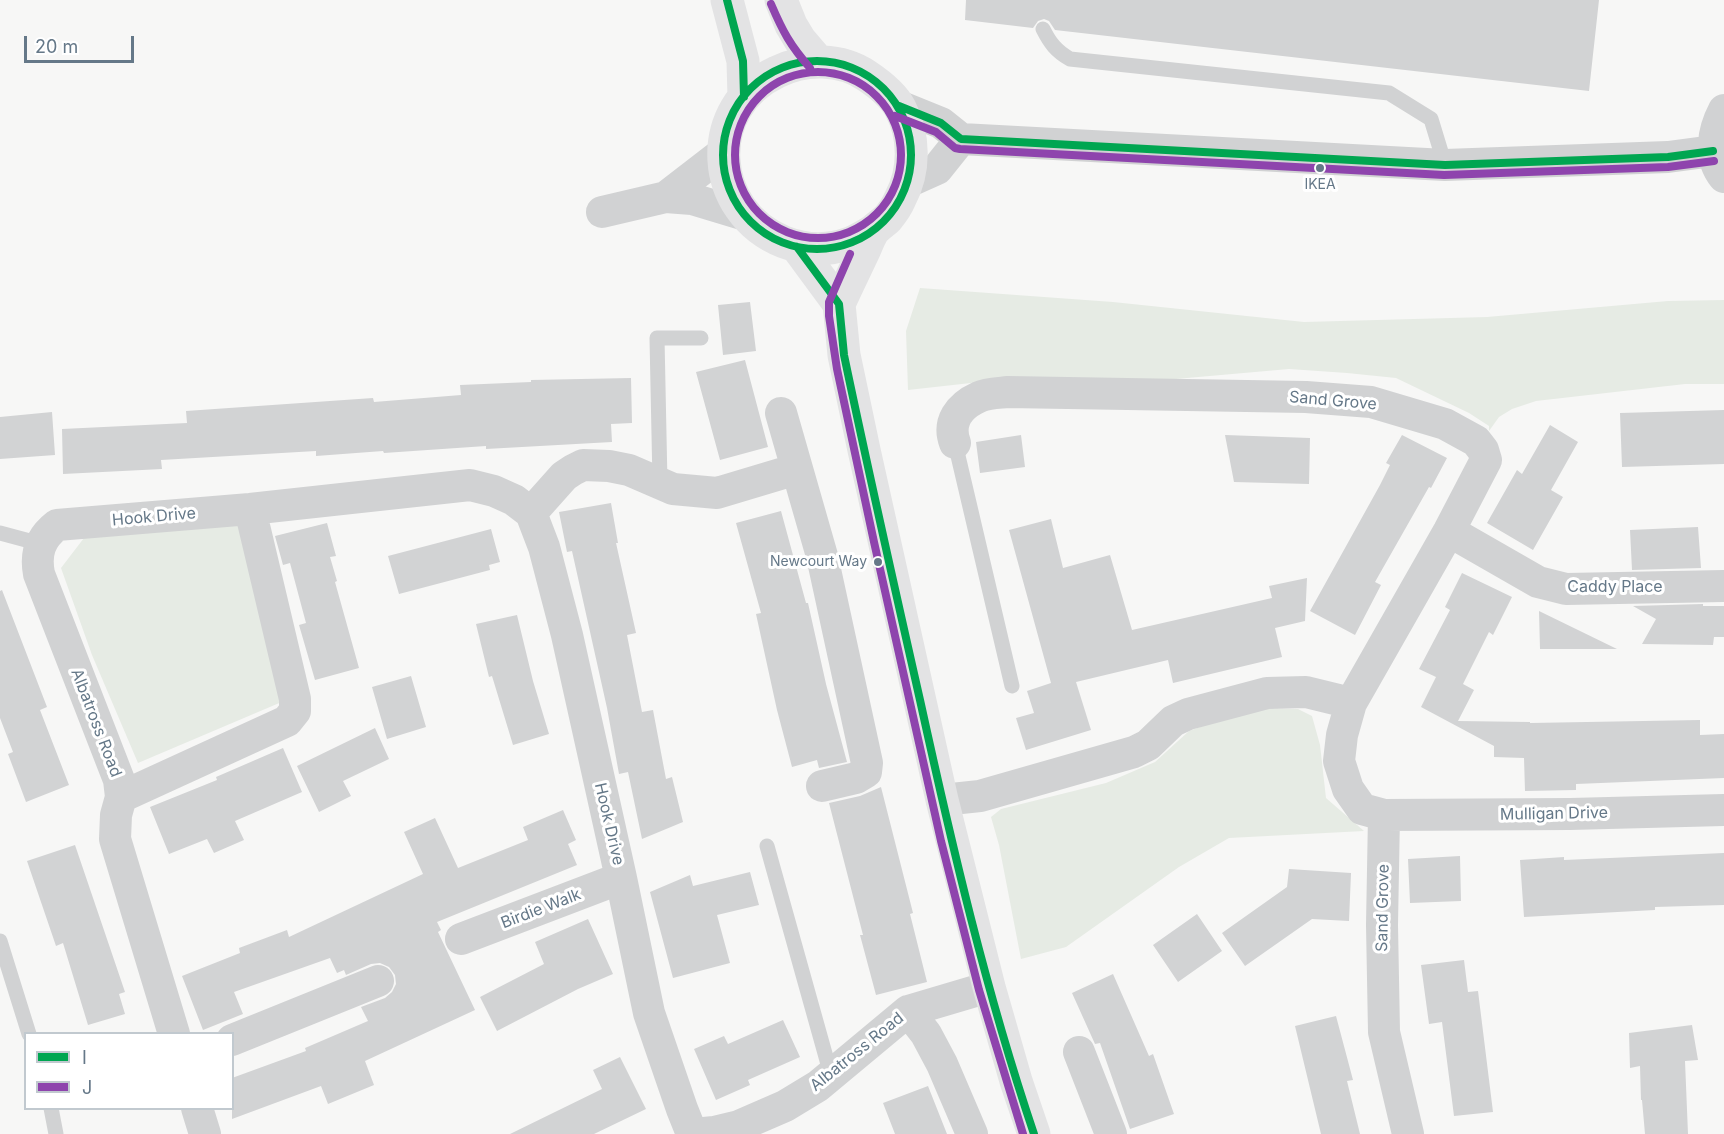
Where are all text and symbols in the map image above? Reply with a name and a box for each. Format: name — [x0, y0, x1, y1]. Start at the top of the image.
scale bar — [27, 24, 136, 62]
text: 20 m — [35, 36, 78, 57]
marker: IKEA — [1314, 162, 1326, 174]
place label: IKEA — [1304, 177, 1336, 193]
street label: Sand Grove — [1288, 388, 1378, 414]
street label: Hook Drive — [111, 504, 197, 530]
place label: Newcourt Way — [770, 554, 867, 570]
marker: Newcourt Way — [872, 556, 884, 568]
street label: Caddy Place — [1567, 577, 1663, 597]
street label: Albatross Road — [67, 666, 125, 780]
street label: Hook Drive — [590, 781, 628, 867]
street label: Mulligan Drive — [1500, 803, 1608, 825]
street label: Sand Grove — [1373, 864, 1393, 952]
street label: Birdie Walk — [498, 885, 584, 933]
street label: Albatross Road — [806, 1009, 908, 1095]
legend — [24, 1032, 234, 1110]
text: I — [82, 1047, 87, 1068]
text: J — [82, 1077, 92, 1098]

